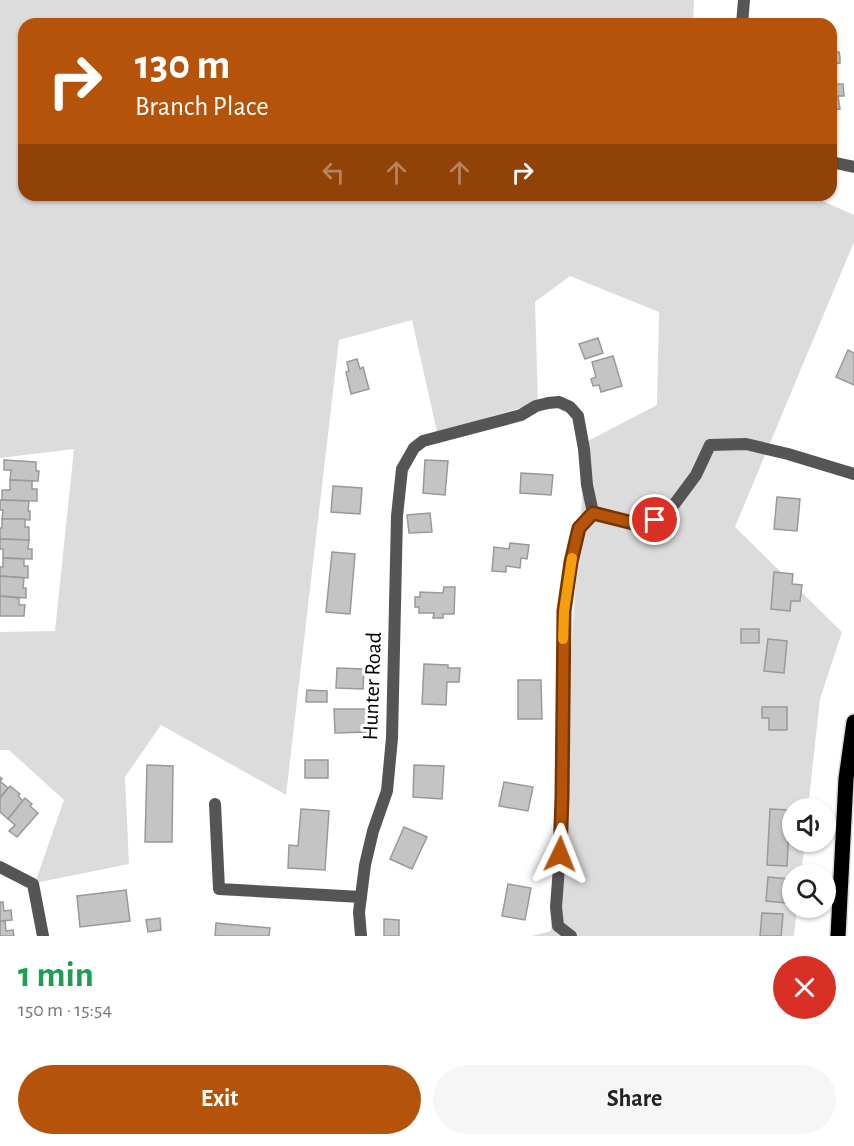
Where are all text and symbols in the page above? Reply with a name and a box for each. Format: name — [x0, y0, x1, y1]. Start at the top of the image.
icon: right — [36, 42, 114, 120]
text: 130 m — [135, 44, 230, 86]
text: Branch Place — [135, 93, 269, 120]
icon: left — [317, 156, 350, 189]
icon: ahead — [380, 156, 413, 189]
icon: ahead — [443, 156, 476, 189]
icon: right — [506, 156, 539, 189]
pin — [629, 494, 680, 545]
icon: arrive — [638, 503, 671, 536]
street label: Hunter Road — [359, 631, 385, 741]
map controls — [782, 798, 836, 918]
button: sound — [782, 798, 836, 852]
position arrow — [528, 822, 592, 886]
button: search — [782, 864, 836, 918]
button: close — [773, 956, 836, 1019]
text: 1 min — [18, 957, 94, 993]
text: 150 m · 15:54 — [18, 1000, 112, 1020]
button: Exit — [18, 1065, 421, 1134]
button: Share — [433, 1065, 836, 1134]

